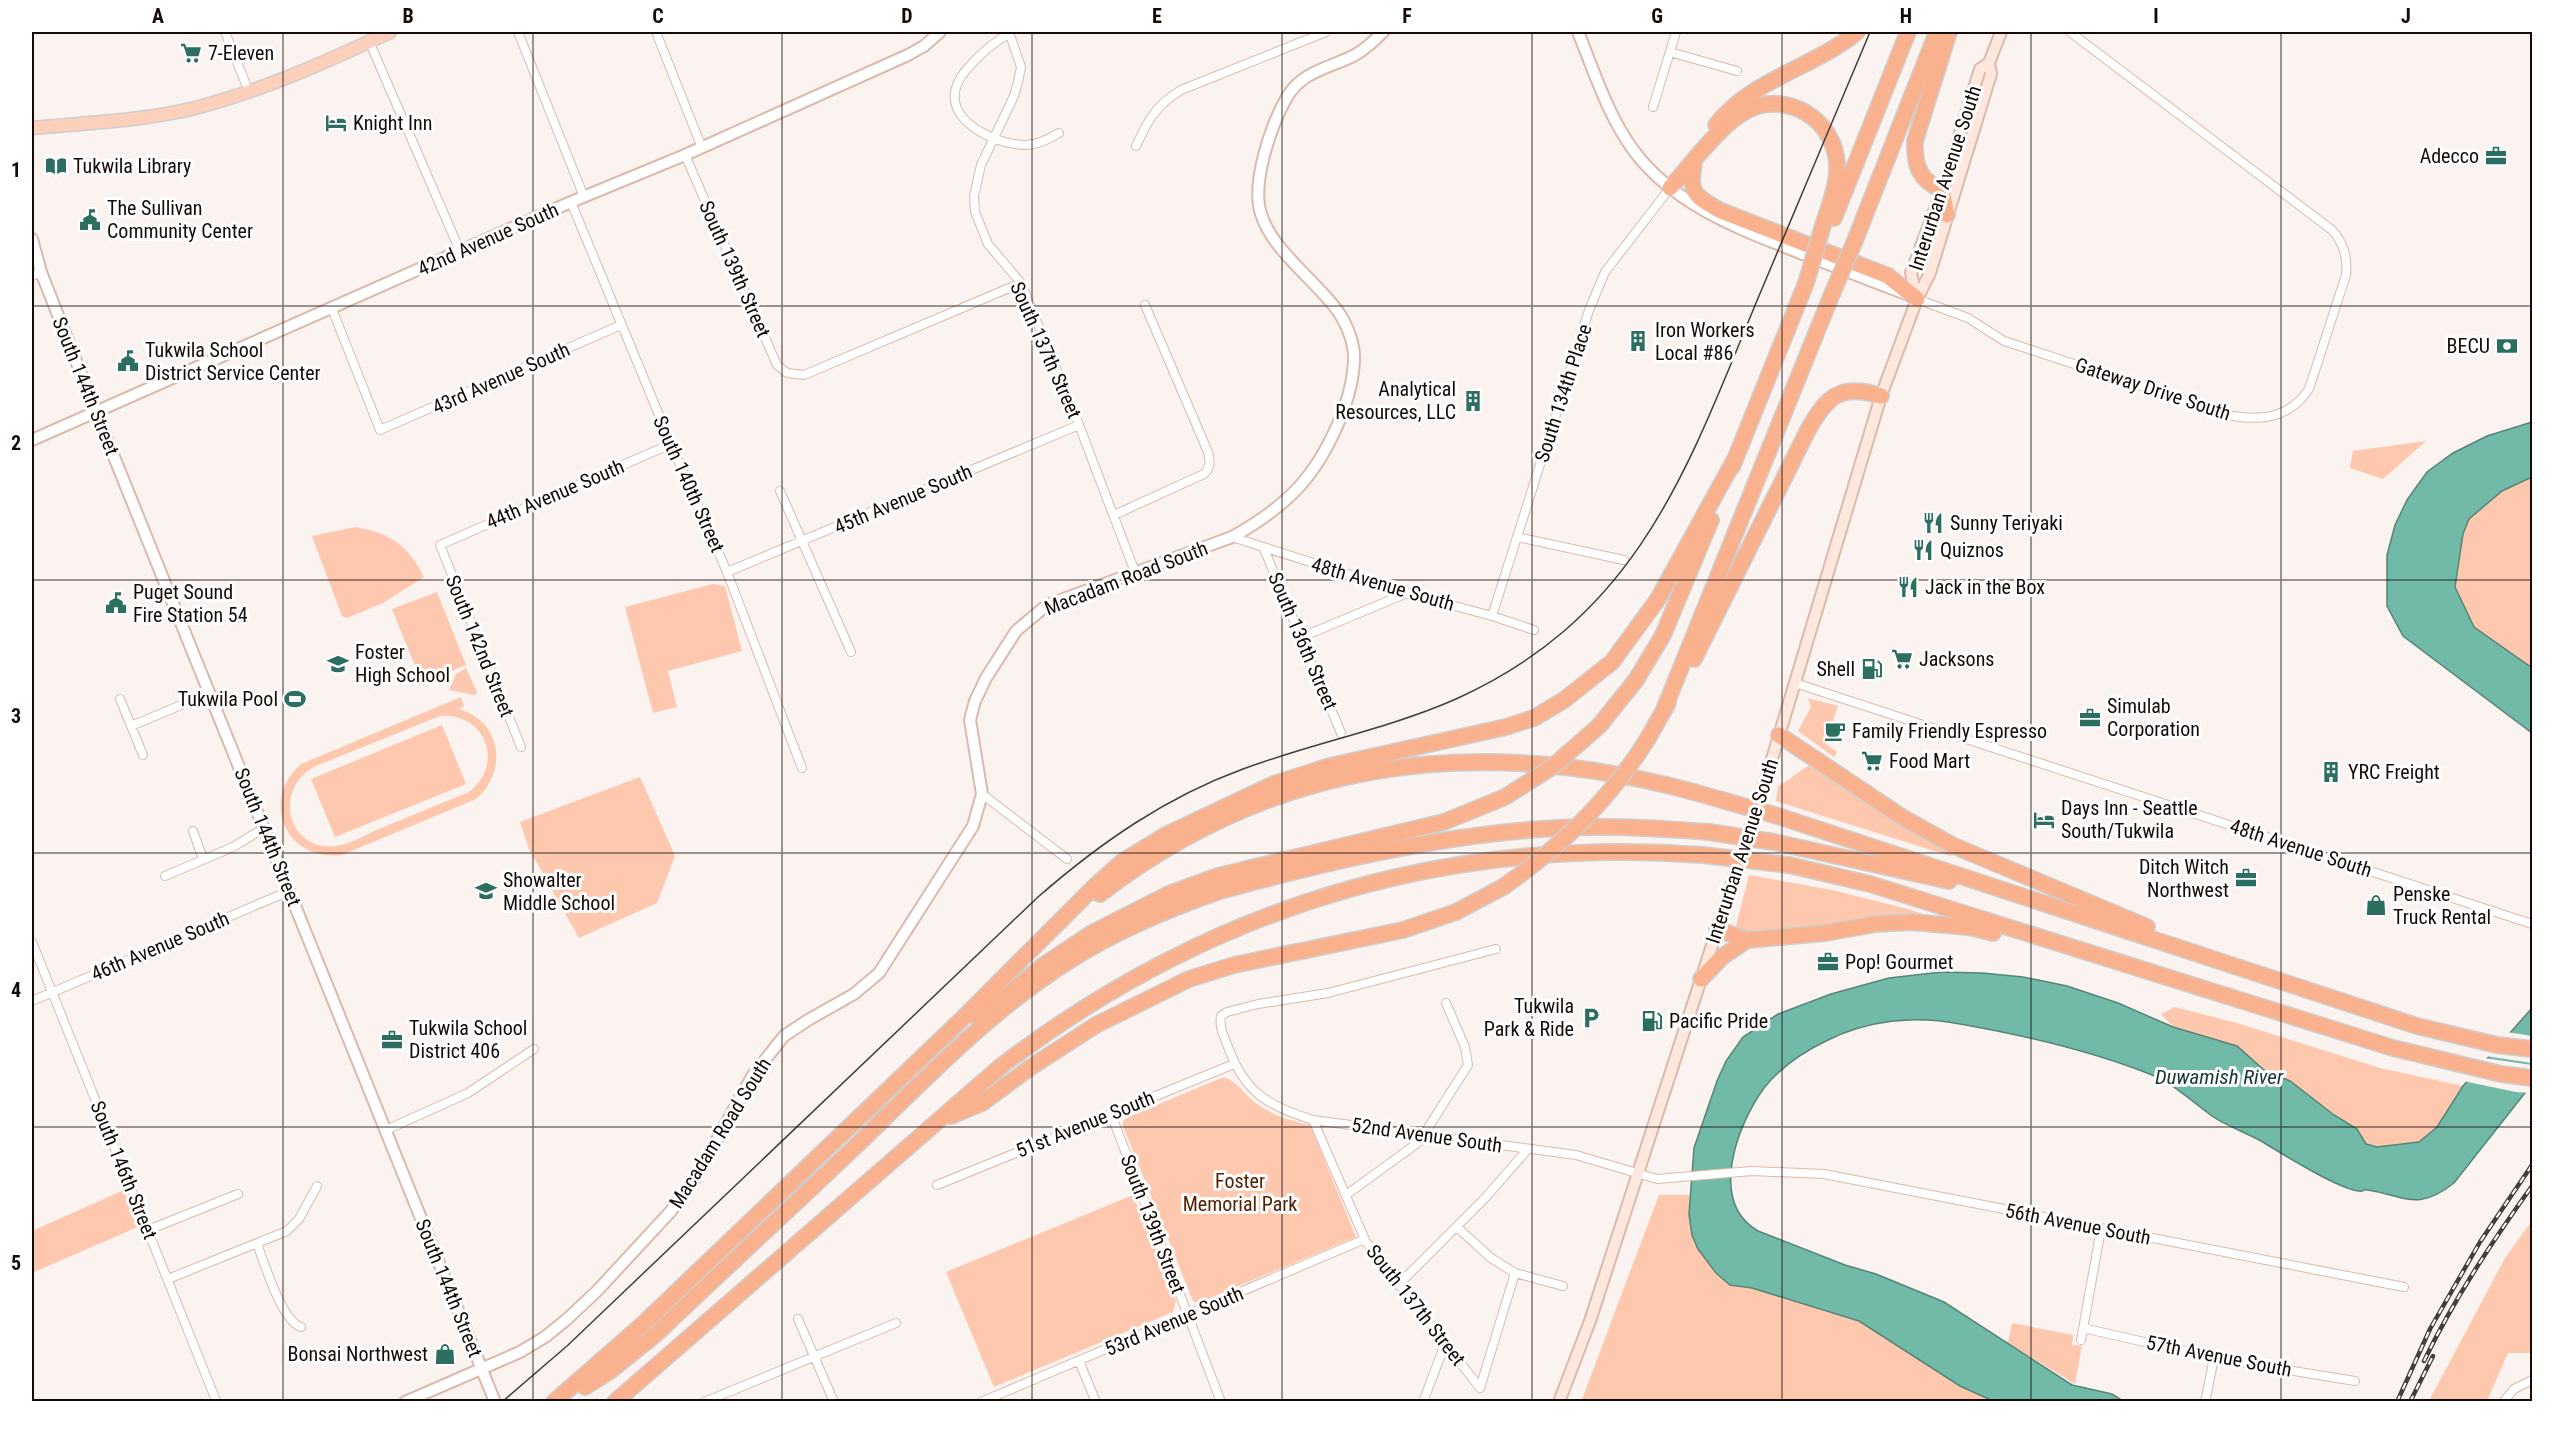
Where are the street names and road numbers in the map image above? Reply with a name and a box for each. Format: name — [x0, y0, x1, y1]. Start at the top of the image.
street label: Interurban Avenue South — [1904, 82, 1986, 274]
street label: 42nd Avenue South — [414, 197, 562, 281]
street label: South 139th Street — [694, 197, 776, 341]
street label: South 137th Street — [1005, 278, 1087, 422]
street label: South 144th Street — [47, 313, 125, 459]
street label: South 134th Place — [1529, 321, 1597, 465]
street label: 43rd Avenue South — [429, 337, 573, 419]
street label: Gateway Drive South — [2072, 353, 2234, 425]
street label: South 140th Street — [648, 412, 730, 556]
street label: 44th Avenue South — [482, 454, 628, 534]
street label: 45th Avenue South — [830, 459, 976, 539]
street label: Macadam Road South — [1041, 536, 1211, 620]
street label: 48th Avenue South — [1309, 552, 1457, 616]
street label: South 136th Street — [1263, 569, 1343, 713]
street label: South 142nd Street — [441, 572, 519, 721]
street label: Interurban Avenue South — [1701, 755, 1783, 947]
street label: South 144th Street — [229, 764, 307, 910]
street label: 48th Avenue South — [2227, 814, 2375, 882]
street label: 46th Avenue South — [87, 906, 233, 986]
street label: Macadam Road South — [664, 1053, 776, 1213]
street label: 51st Avenue South — [1012, 1085, 1158, 1163]
street label: South 146th Street — [85, 1097, 163, 1243]
street label: 52nd Avenue South — [1350, 1113, 1504, 1157]
street label: South 139th Street — [1115, 1151, 1191, 1297]
street label: 56th Avenue South — [2003, 1198, 2153, 1250]
street label: South 144th Street — [410, 1215, 488, 1361]
street label: South 137th Street — [1361, 1240, 1471, 1370]
street label: 53rd Avenue South — [1101, 1281, 1247, 1361]
street label: 57th Avenue South — [2144, 1330, 2294, 1382]

